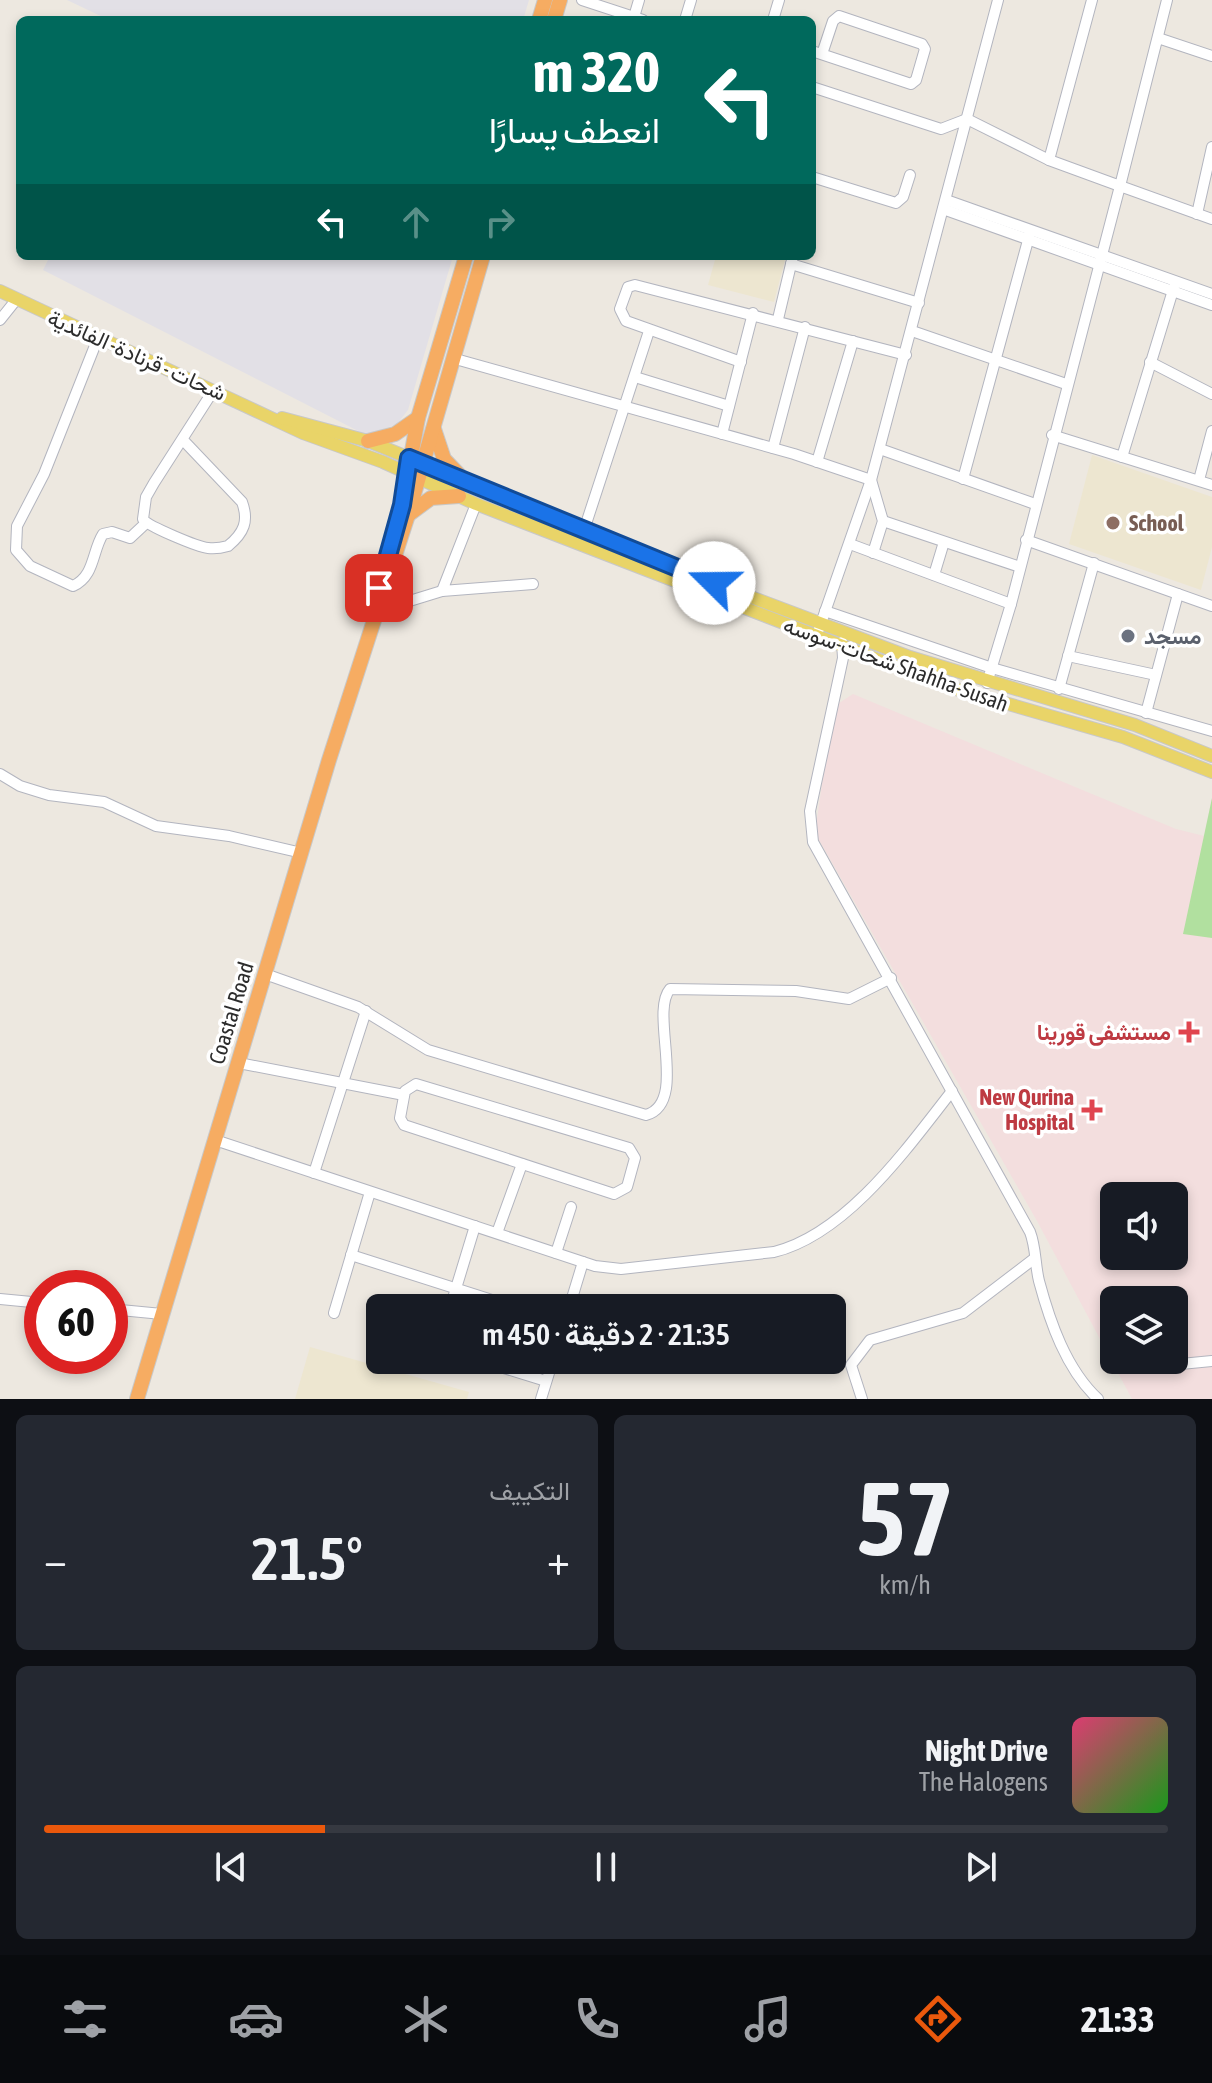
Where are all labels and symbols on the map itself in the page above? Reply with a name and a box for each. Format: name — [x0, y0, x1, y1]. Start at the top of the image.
street label: شحات - قرنادة- الفائدية — [44, 304, 230, 407]
place label: School — [1129, 510, 1185, 536]
marker: School — [1104, 514, 1122, 532]
position arrow — [672, 541, 756, 625]
pin — [345, 554, 413, 622]
street label: شحات-سوسه Shahha-Susah — [780, 611, 1012, 718]
place label: مسجد — [1144, 623, 1201, 650]
marker: مسجد — [1119, 627, 1137, 645]
street label: Coastal Road — [203, 959, 259, 1067]
place label: مستشفى قورينا — [1037, 1019, 1171, 1046]
marker: مستشفى قورينا — [1178, 1021, 1200, 1043]
place label: New Qurina Hospital — [979, 1084, 1075, 1135]
marker: New Qurina Hospital — [1081, 1099, 1103, 1121]
speed limit sign: 60 — [24, 1270, 128, 1374]

